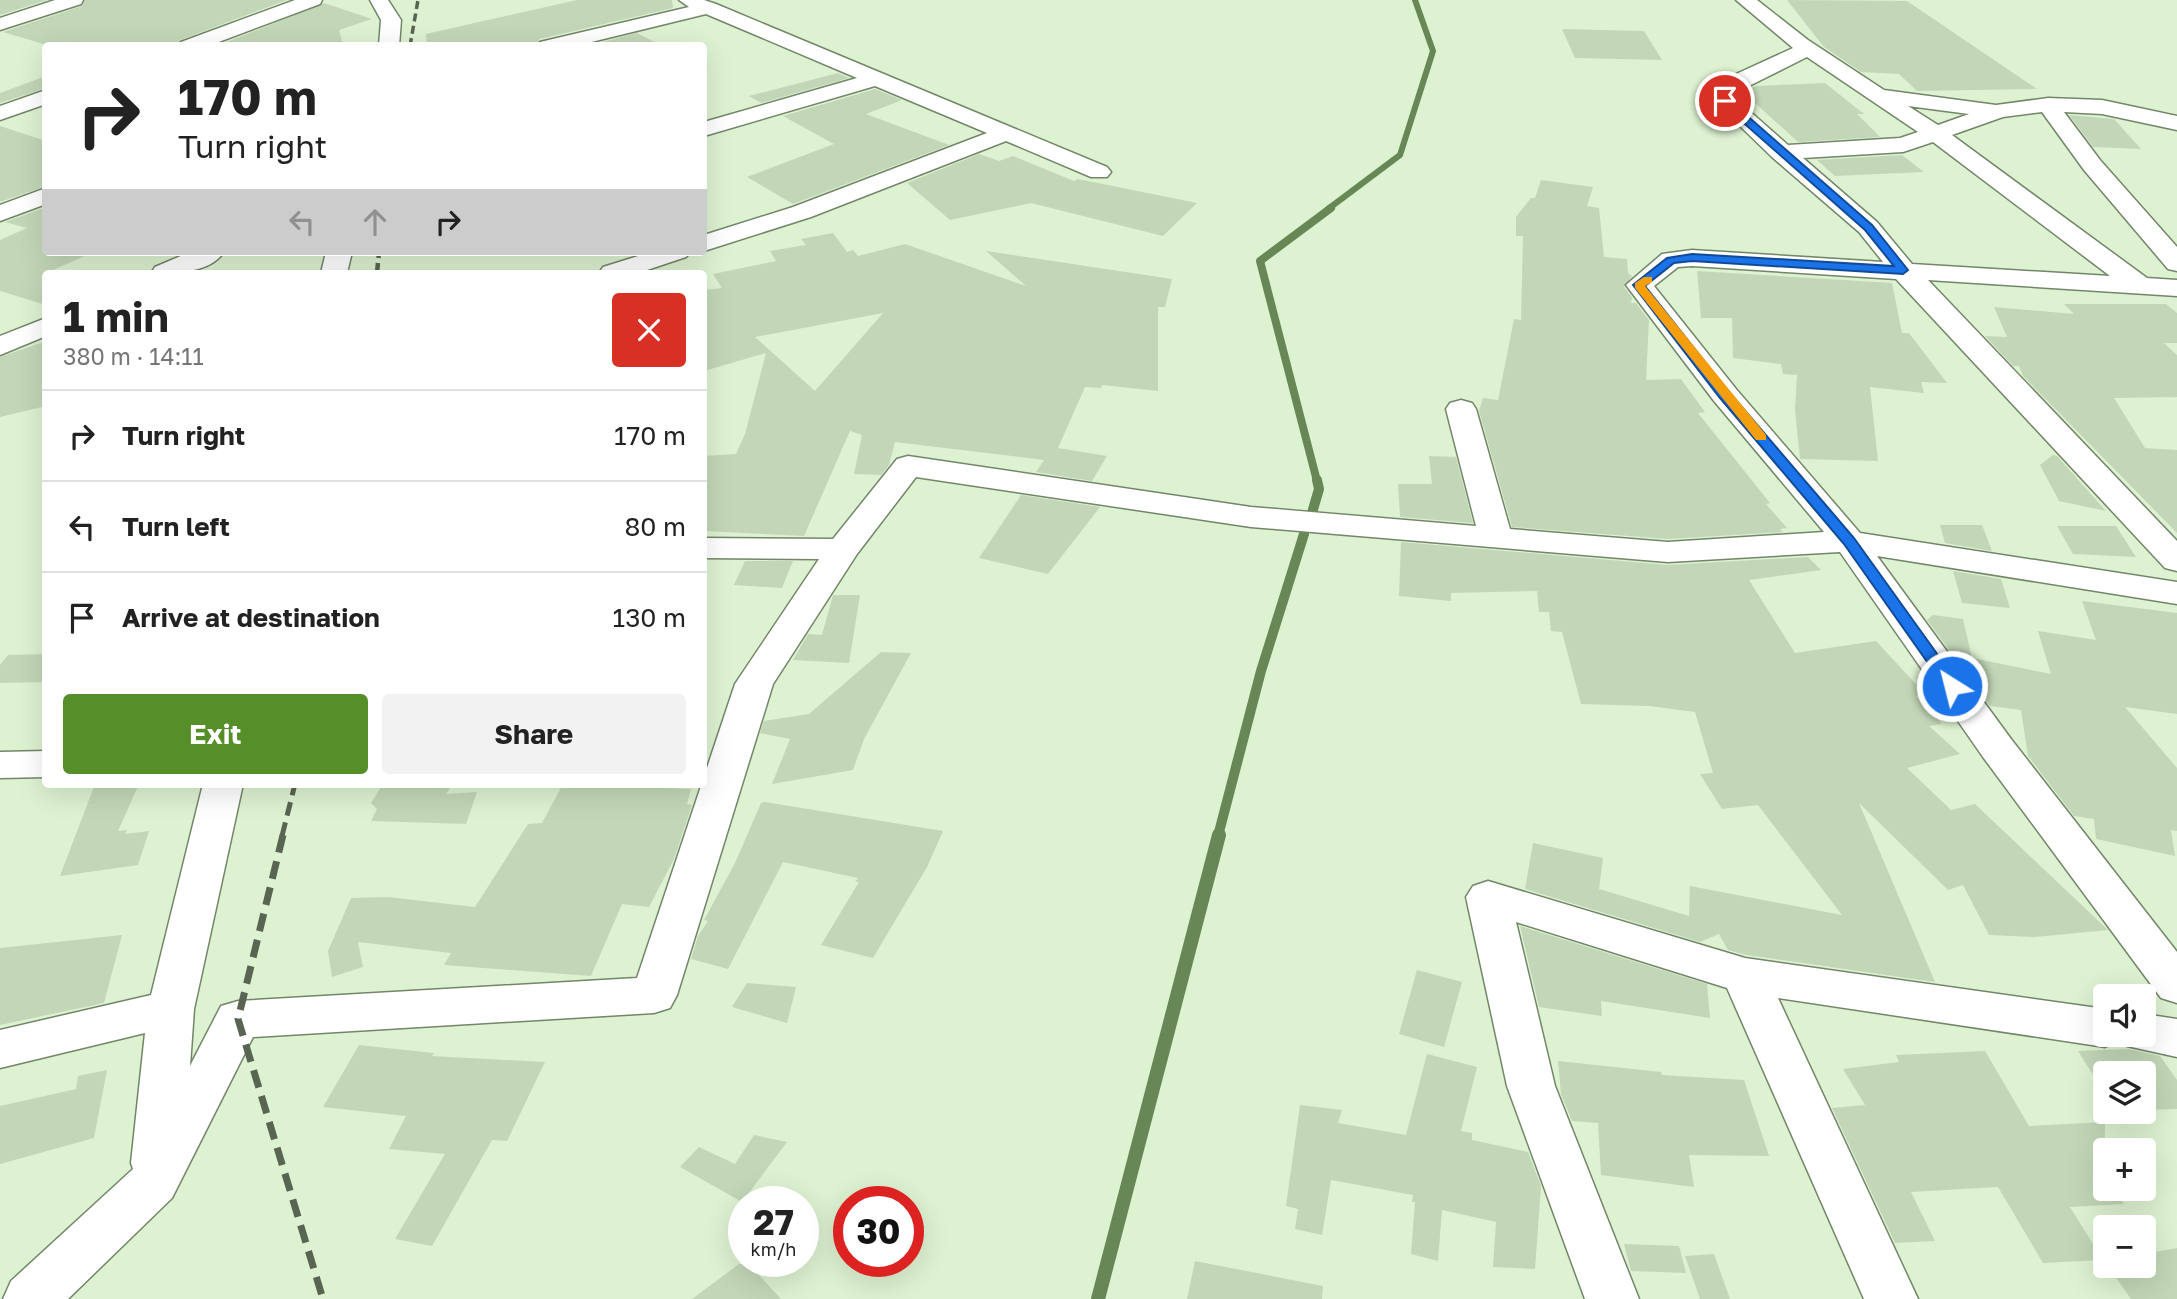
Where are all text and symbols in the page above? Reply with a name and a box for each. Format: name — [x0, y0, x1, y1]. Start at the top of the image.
text: 170 m — [178, 67, 317, 126]
icon: right — [63, 70, 154, 161]
pin — [1695, 71, 1755, 131]
icon: arrive — [1706, 82, 1744, 120]
text: Turn right — [178, 127, 327, 165]
icon: left — [283, 203, 321, 241]
icon: ahead — [356, 203, 394, 241]
icon: right — [429, 203, 467, 241]
text: 1 min — [63, 291, 169, 341]
button: close — [612, 293, 686, 367]
text: 380 m · 14:11 — [63, 342, 204, 370]
icon: right — [63, 417, 101, 455]
text: Turn right — [122, 420, 245, 451]
text: 170 m — [614, 420, 686, 451]
icon: left — [63, 508, 101, 546]
text: Turn left — [122, 511, 230, 542]
text: 80 m — [625, 511, 686, 542]
icon: arrive — [63, 599, 101, 637]
text: Arrive at destination — [122, 602, 380, 633]
text: 130 m — [613, 602, 686, 633]
position arrow — [1915, 649, 1989, 723]
button: Exit — [63, 694, 368, 774]
button: Share — [382, 694, 686, 774]
map controls — [2093, 984, 2156, 1278]
button: sound — [2093, 984, 2156, 1047]
button: layers — [2093, 1061, 2156, 1124]
button: + — [2093, 1138, 2156, 1201]
speed limit sign: 30 — [833, 1186, 924, 1277]
text: 27 — [753, 1201, 794, 1243]
button: − — [2093, 1215, 2156, 1278]
text: km/h — [751, 1238, 796, 1260]

